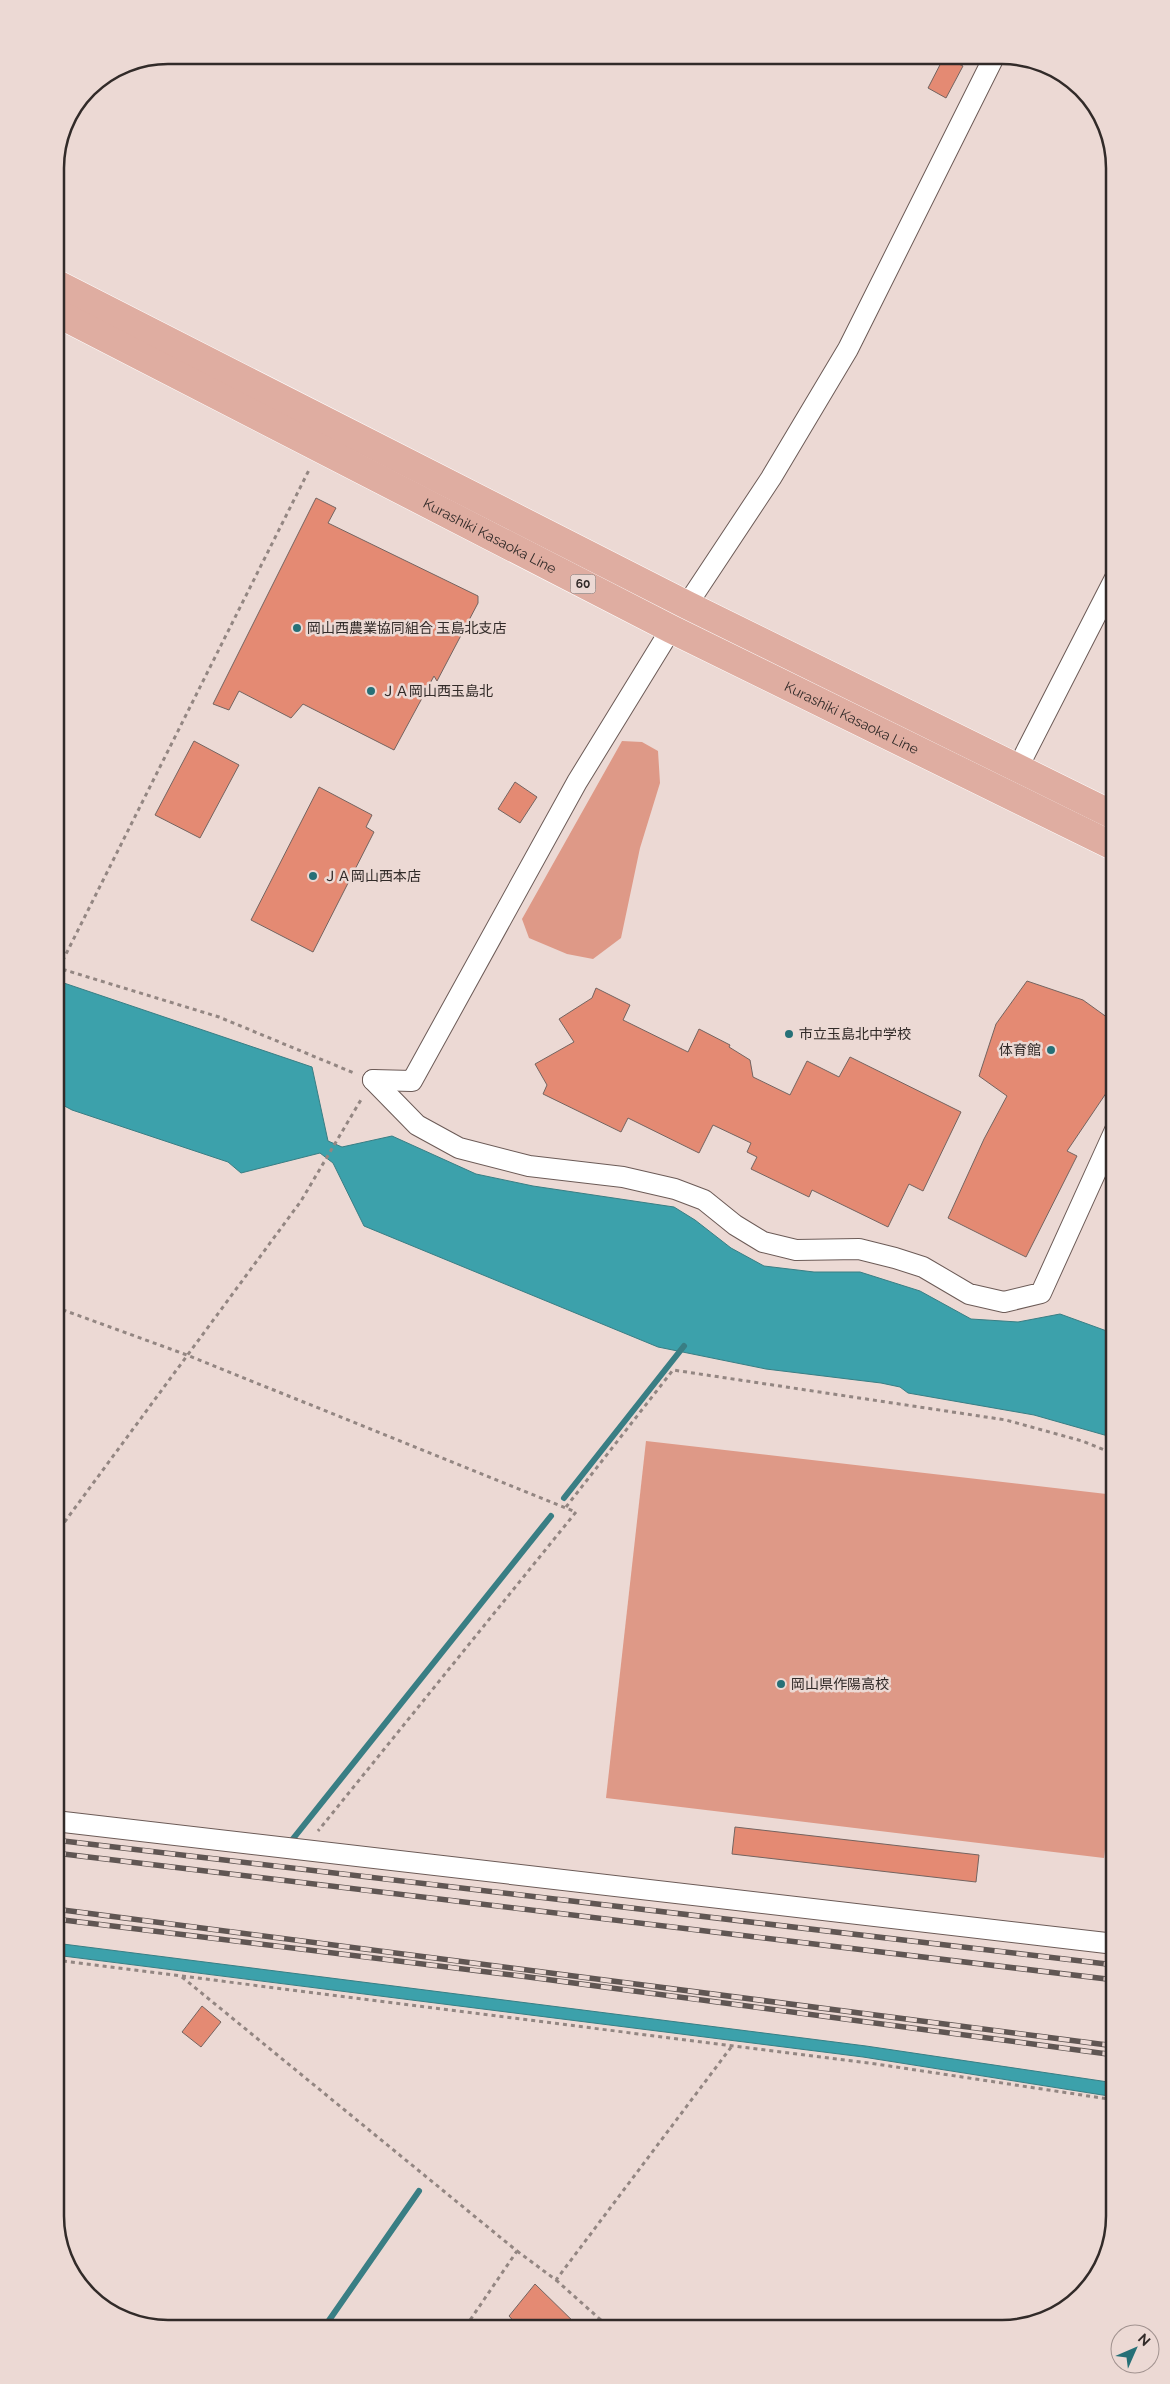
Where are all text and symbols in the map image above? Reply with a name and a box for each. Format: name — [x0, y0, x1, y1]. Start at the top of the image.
street label: Kurashiki Kasaoka Line — [421, 495, 559, 577]
road number: 60 — [570, 574, 596, 594]
place label: 岡山西農業協同組合 玉島北支店 — [307, 620, 507, 636]
marker: 岡山西農業協同組合 玉島北支店 — [291, 622, 303, 634]
street label: Kurashiki Kasaoka Line — [782, 678, 921, 757]
place label: ＪＡ岡山西玉島北 — [381, 683, 493, 699]
marker: ＪＡ岡山西玉島北 — [365, 685, 377, 697]
place label: ＪＡ岡山西本店 — [323, 868, 421, 884]
marker: ＪＡ岡山西本店 — [307, 870, 319, 882]
place label: 市立玉島北中学校 — [799, 1026, 911, 1042]
marker: 市立玉島北中学校 — [783, 1028, 795, 1040]
place label: 体育館 — [999, 1042, 1041, 1058]
marker: 体育館 — [1045, 1044, 1057, 1056]
place label: 岡山県作陽高校 — [791, 1676, 889, 1692]
marker: 岡山県作陽高校 — [775, 1678, 787, 1690]
north arrow — [1110, 2324, 1160, 2374]
text: N — [1135, 2330, 1154, 2349]

